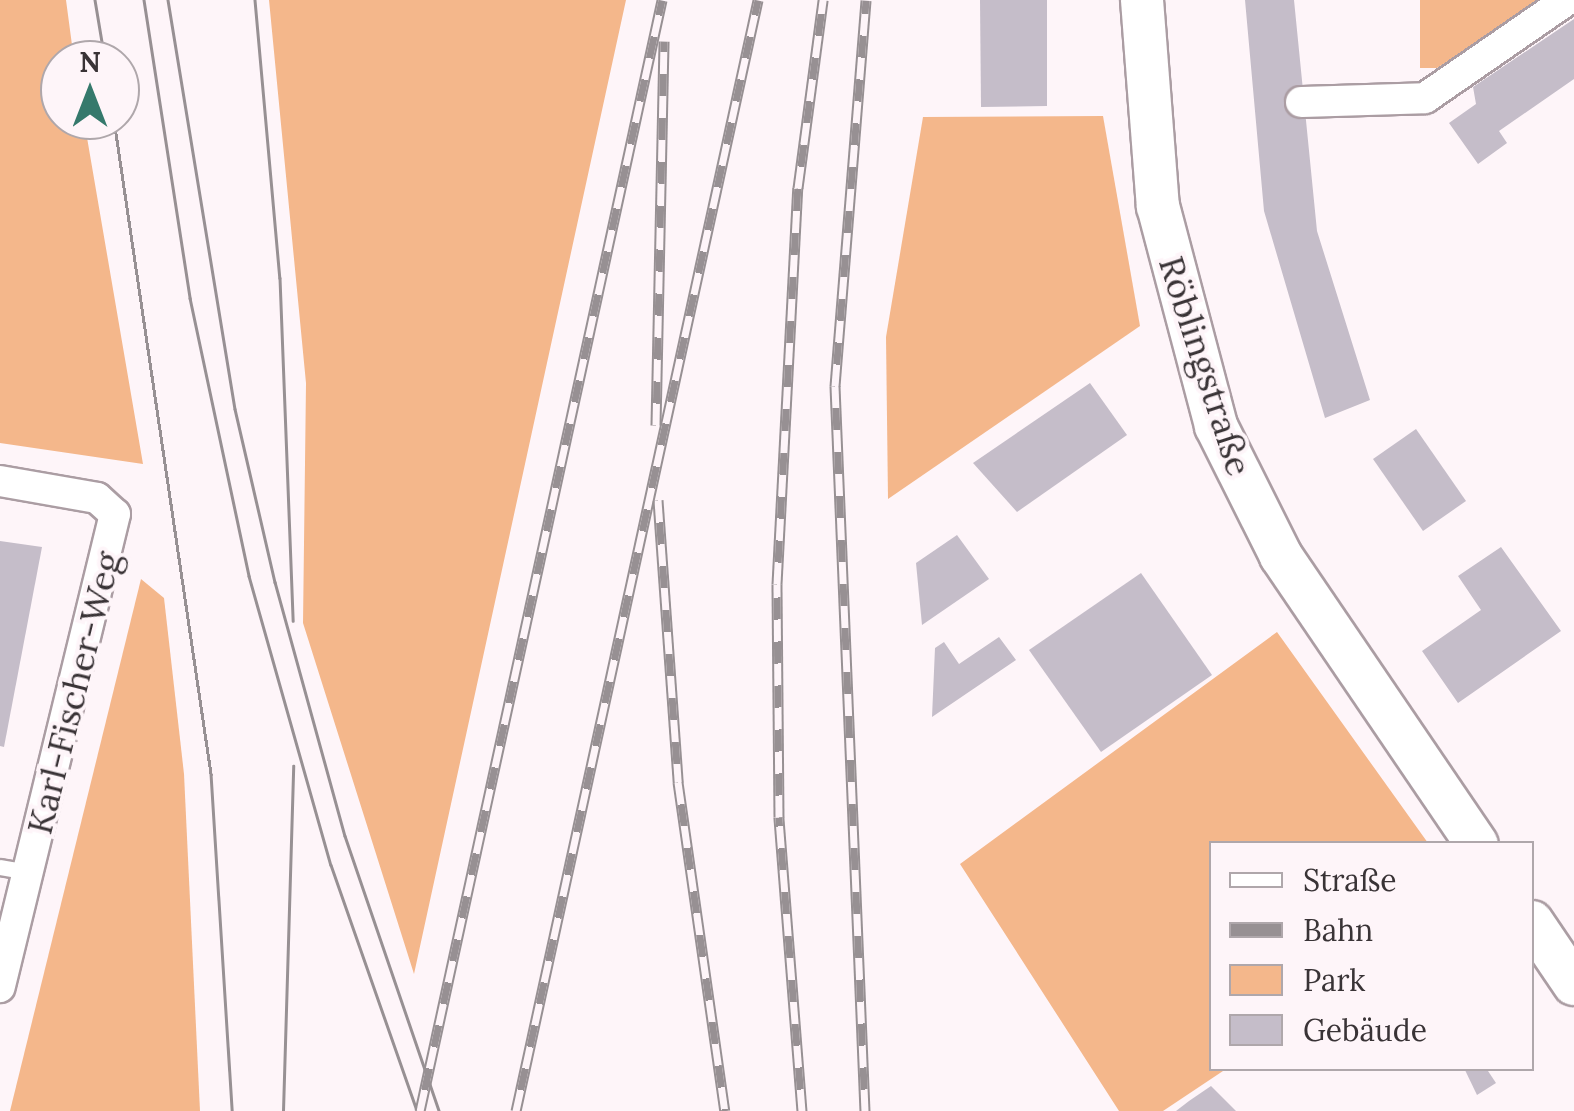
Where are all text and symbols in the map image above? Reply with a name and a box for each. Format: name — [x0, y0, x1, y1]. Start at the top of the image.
north arrow — [40, 40, 140, 140]
text: N — [79, 44, 101, 80]
street label: Röblingstraße — [1150, 251, 1260, 481]
street label: Karl-Fischer-Weg — [19, 548, 129, 838]
legend — [1209, 841, 1534, 1071]
text: Straße — [1303, 861, 1396, 899]
text: Bahn — [1303, 911, 1373, 949]
text: Park — [1303, 961, 1365, 999]
text: Gebäude — [1303, 1011, 1427, 1049]

